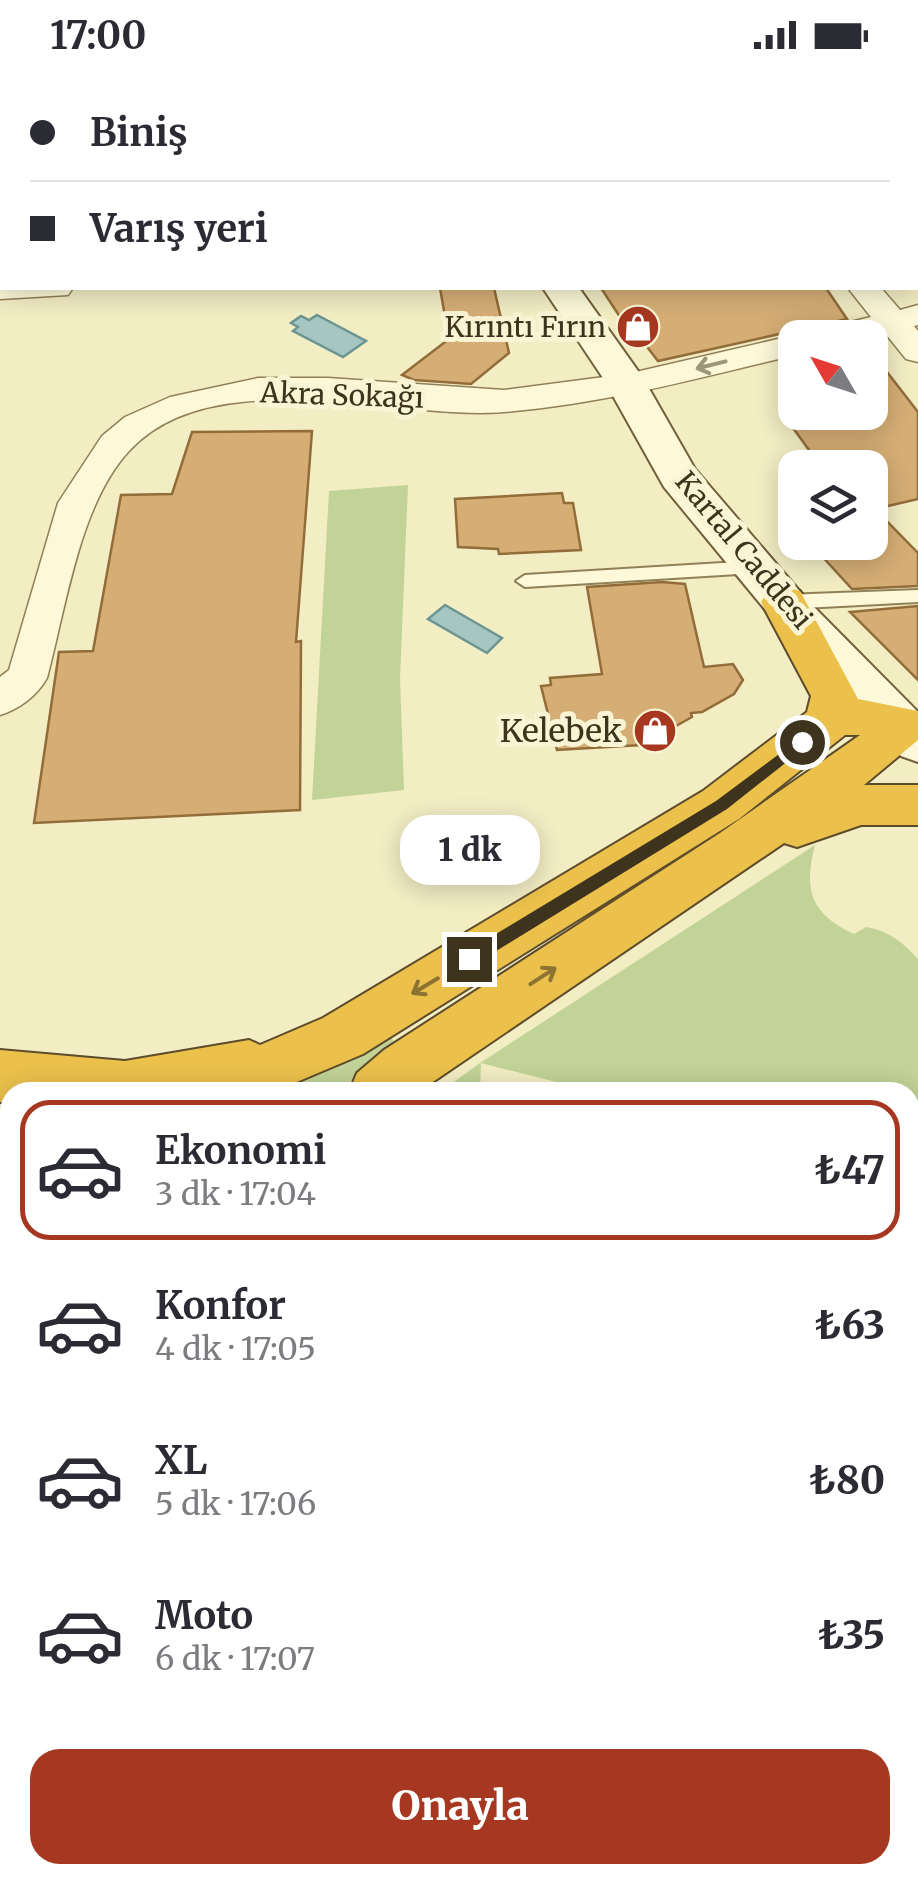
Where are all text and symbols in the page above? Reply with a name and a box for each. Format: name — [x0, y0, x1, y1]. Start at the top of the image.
text: 17:00 — [50, 12, 146, 59]
text: Biniş — [90, 109, 188, 156]
text: Varış yeri — [90, 205, 268, 252]
shop icon: Kırıntı Fırın — [615, 304, 661, 350]
place label: Kırıntı Fırın — [445, 309, 606, 345]
north arrow — [778, 320, 888, 430]
map controls — [778, 320, 888, 560]
one-way arrow — [696, 357, 728, 375]
street label: Akra Sokağı — [259, 374, 424, 416]
button: layers — [778, 450, 888, 560]
street label: Kartal Caddesi — [668, 464, 820, 636]
shop icon: Kelebek — [632, 708, 678, 754]
place label: Kelebek — [500, 711, 623, 751]
route start — [780, 720, 825, 765]
callout: 1 dk — [399, 814, 539, 884]
text: 1 dk — [438, 830, 502, 870]
route end — [447, 937, 492, 982]
one-way arrow — [529, 966, 557, 987]
one-way arrow — [411, 975, 440, 996]
icon: car — [35, 1125, 125, 1215]
text: Ekonomi — [155, 1127, 326, 1174]
text: ₺47 — [815, 1147, 885, 1194]
text: 3 dk · 17:04 — [155, 1174, 316, 1214]
icon: car — [35, 1280, 125, 1370]
text: Konfor — [155, 1282, 286, 1329]
text: ₺63 — [815, 1302, 885, 1349]
text: 4 dk · 17:05 — [155, 1329, 316, 1369]
icon: car — [35, 1435, 125, 1525]
text: XL — [155, 1437, 207, 1484]
text: ₺80 — [809, 1457, 885, 1504]
text: 5 dk · 17:06 — [155, 1484, 316, 1524]
icon: car — [35, 1590, 125, 1680]
text: Moto — [155, 1592, 253, 1639]
text: ₺35 — [818, 1612, 885, 1659]
text: 6 dk · 17:07 — [155, 1639, 315, 1679]
button: Onayla — [30, 1749, 890, 1864]

